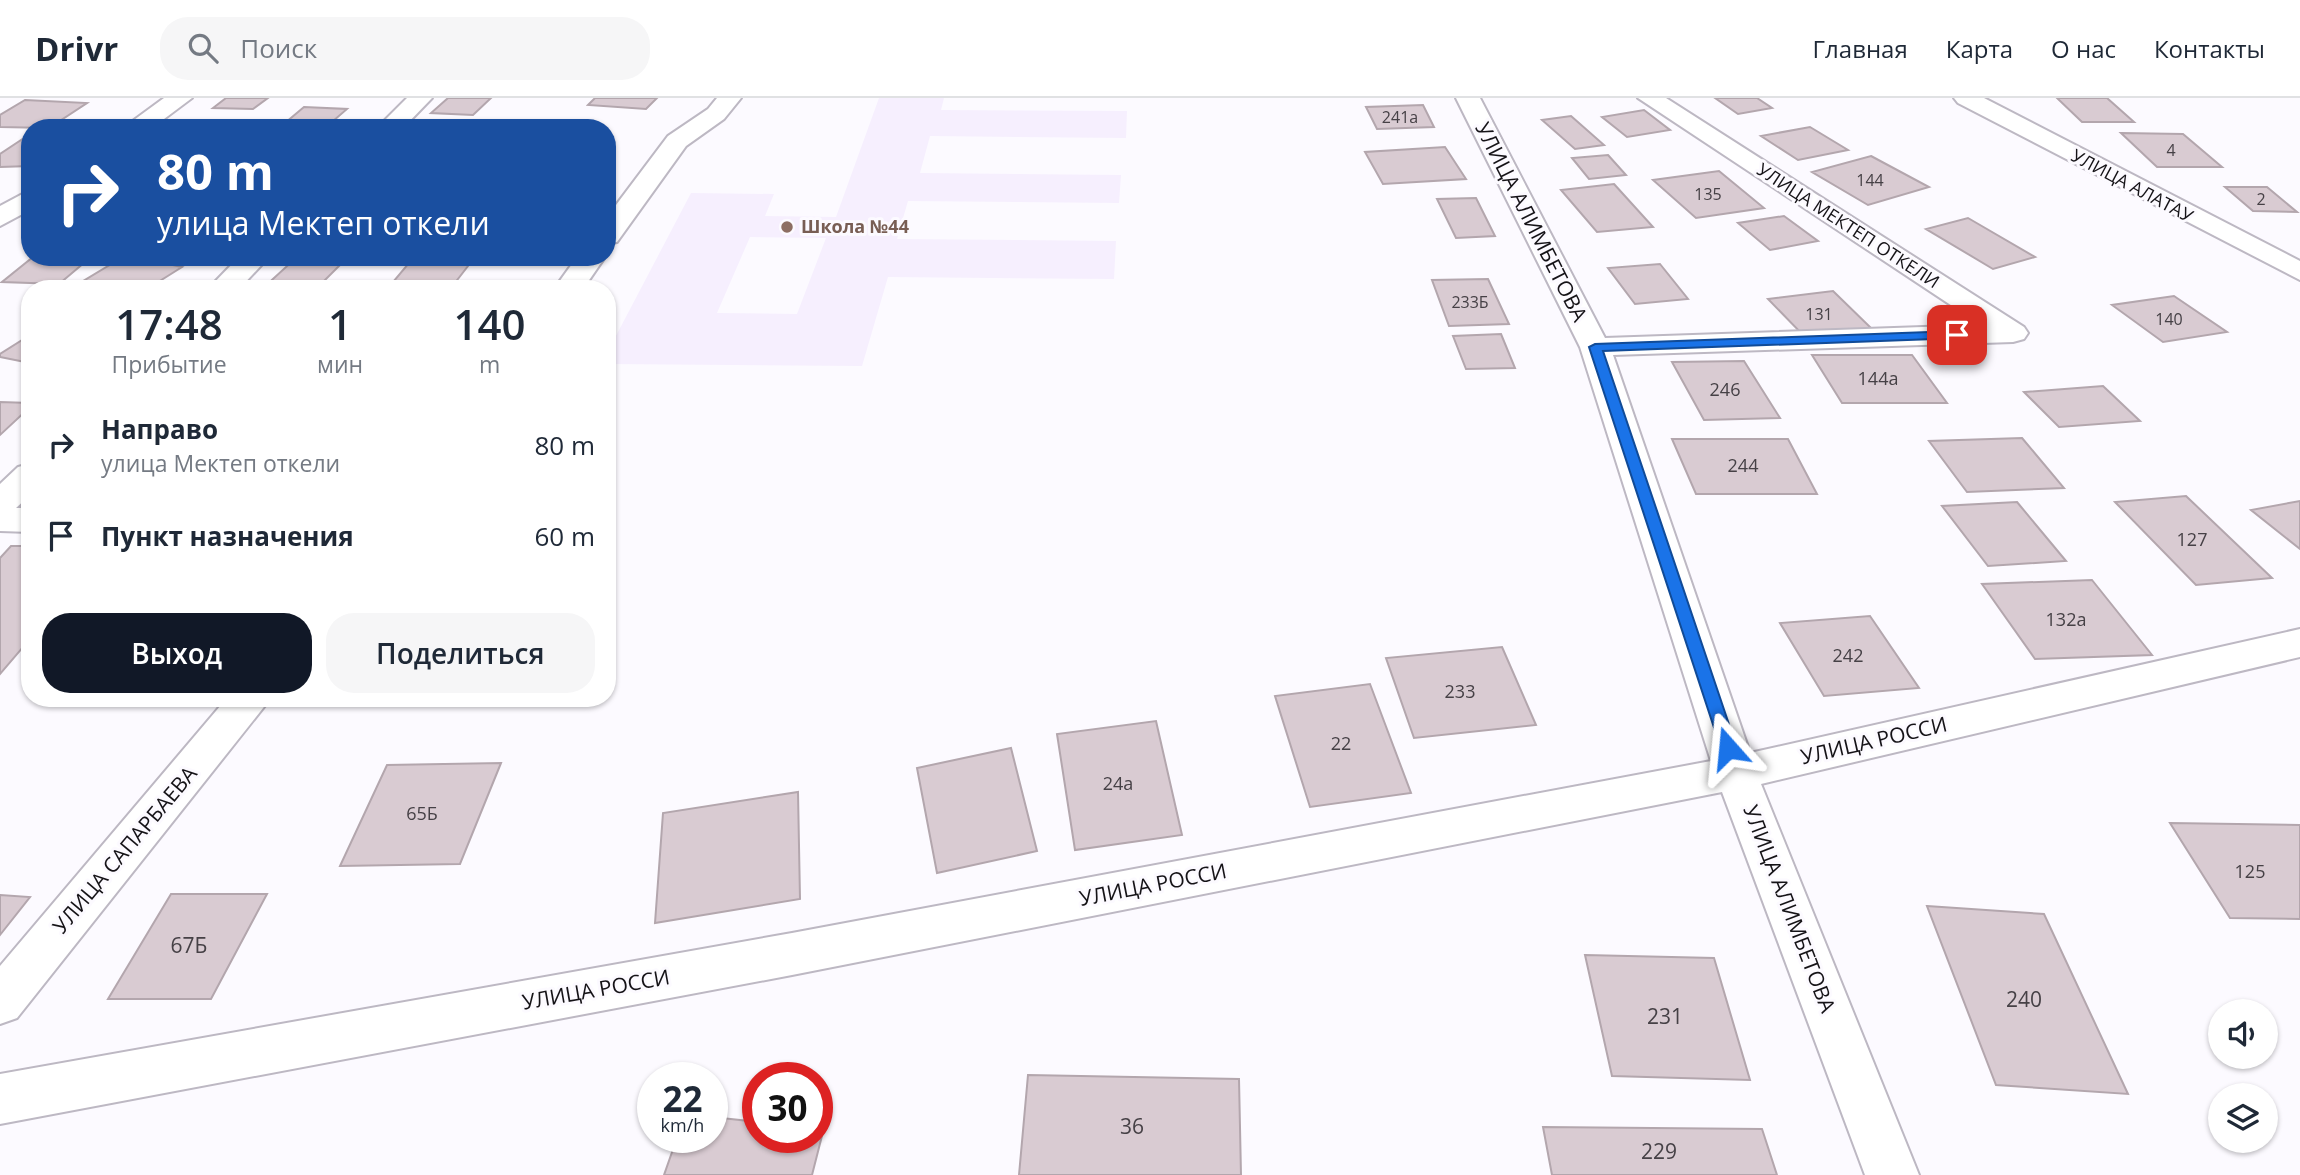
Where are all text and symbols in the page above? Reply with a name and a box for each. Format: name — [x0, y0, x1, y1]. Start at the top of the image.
search box — [160, 17, 650, 80]
text: Drivr — [35, 26, 118, 71]
icon: search — [184, 29, 222, 67]
text: Поиск — [240, 30, 317, 66]
text: Главная — [1813, 32, 1908, 65]
text: Карта — [1946, 32, 2013, 65]
text: О нас — [2051, 32, 2116, 65]
text: Контакты — [2154, 32, 2265, 65]
house number: 241а — [1382, 106, 1418, 128]
street label: УЛИЦА АЛИМБЕТОВА — [1469, 117, 1595, 327]
text: 80 m — [157, 138, 274, 204]
house number: 4 — [2166, 139, 2176, 161]
street label: УЛИЦА АЛАТАУ — [2067, 143, 2198, 228]
icon: right — [42, 147, 133, 238]
street label: УЛИЦА МЕКТЕП ОТКЕЛИ — [1753, 157, 1944, 293]
house number: 144 — [1856, 169, 1884, 191]
house number: 135 — [1694, 183, 1722, 205]
house number: 2 — [2256, 188, 2266, 210]
text: улица Мектеп откели — [157, 201, 490, 244]
place label: Школа №44 — [801, 214, 909, 238]
marker: Школа №44 — [779, 219, 795, 235]
house number: 233Б — [1451, 291, 1489, 313]
text: 17:48 — [115, 295, 223, 352]
text: 1 — [328, 295, 352, 352]
text: 140 — [454, 295, 526, 352]
house number: 131 — [1805, 303, 1833, 325]
pin — [1927, 305, 1987, 365]
house number: 140 — [2155, 308, 2183, 330]
icon: arrive — [1938, 316, 1976, 354]
text: Прибытие — [111, 348, 227, 380]
text: мин — [317, 348, 363, 380]
text: m — [479, 348, 500, 380]
house number: 144а — [1858, 366, 1898, 390]
house number: 246 — [1710, 377, 1740, 401]
text: Направо — [101, 411, 218, 447]
icon: right — [42, 426, 80, 464]
text: 80 m — [534, 427, 595, 463]
text: улица Мектеп откели — [101, 447, 340, 479]
house number: 244 — [1728, 453, 1758, 477]
icon: arrive — [42, 517, 80, 555]
text: Пункт назначения — [101, 518, 354, 554]
text: 60 m — [534, 518, 595, 554]
house number: 127 — [2177, 527, 2207, 551]
house number: 132а — [2046, 607, 2086, 631]
button: Выход — [42, 613, 312, 693]
button: Поделиться — [326, 613, 595, 693]
house number: 242 — [1833, 643, 1863, 667]
house number: 233 — [1445, 679, 1475, 703]
street label: УЛИЦА РОССИ — [1798, 710, 1950, 770]
position arrow — [1691, 711, 1765, 785]
house number: 22 — [1331, 731, 1351, 755]
street label: УЛИЦА САПАРБАЕВА — [46, 759, 203, 939]
house number: 24а — [1103, 771, 1133, 795]
house number: 65Б — [406, 801, 438, 825]
street label: УЛИЦА АЛИМБЕТОВА — [1737, 801, 1843, 1017]
street label: УЛИЦА РОССИ — [1077, 856, 1229, 912]
house number: 125 — [2235, 859, 2265, 883]
house number: 67Б — [171, 931, 207, 959]
street label: УЛИЦА РОССИ — [520, 962, 672, 1016]
house number: 240 — [2006, 985, 2042, 1013]
map controls — [2208, 999, 2278, 1153]
button: sound — [2208, 999, 2278, 1069]
house number: 231 — [1647, 1002, 1683, 1030]
speed limit sign: 30 — [742, 1062, 833, 1153]
text: 22 — [662, 1075, 703, 1122]
button: layers — [2208, 1083, 2278, 1153]
house number: 36 — [1120, 1112, 1144, 1140]
text: km/h — [661, 1113, 704, 1137]
house number: 229 — [1641, 1137, 1677, 1165]

